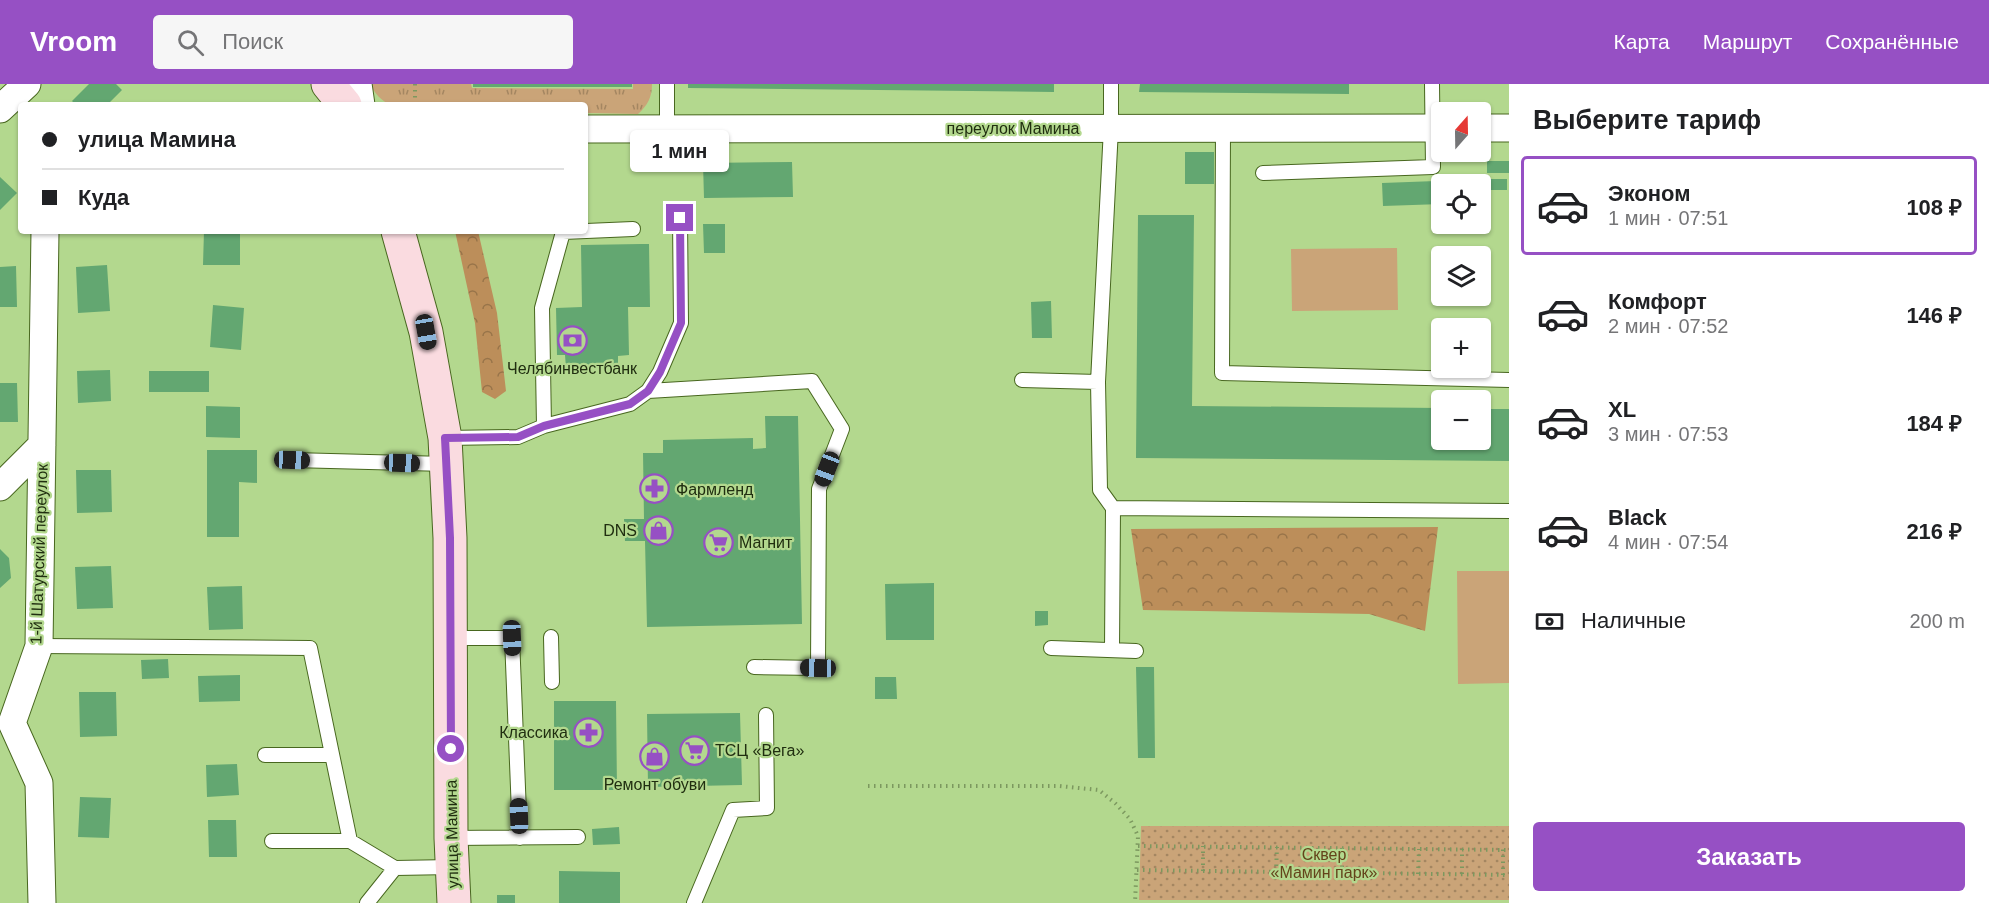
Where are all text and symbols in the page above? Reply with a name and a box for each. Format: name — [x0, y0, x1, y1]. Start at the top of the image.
search box — [153, 15, 573, 69]
text: Vroom — [30, 26, 117, 57]
icon: search — [174, 26, 207, 59]
text: Поиск — [222, 29, 283, 54]
text: Карта — [1614, 30, 1670, 53]
text: Маршрут — [1703, 30, 1792, 53]
text: Сохранённые — [1825, 30, 1959, 53]
north arrow — [1431, 102, 1491, 162]
map controls — [1431, 102, 1491, 450]
text: Выберите тариф — [1533, 105, 1761, 135]
street label: переулок Мамина — [947, 120, 1079, 137]
text: улица Мамина — [78, 127, 236, 152]
callout: 1 мин — [630, 131, 730, 173]
text: 1 мин — [652, 140, 707, 162]
button: locate — [1431, 174, 1491, 234]
icon: car — [1536, 179, 1590, 233]
text: Эконом — [1608, 181, 1691, 206]
text: Куда — [78, 185, 129, 210]
text: 108 ₽ — [1906, 195, 1962, 220]
route end — [666, 204, 693, 231]
text: 1 мин · 07:51 — [1608, 207, 1728, 229]
button: layers — [1431, 246, 1491, 306]
icon: car — [1536, 287, 1590, 341]
text: Комфорт — [1608, 289, 1707, 314]
text: 146 ₽ — [1906, 303, 1962, 328]
car — [414, 313, 438, 351]
text: 2 мин · 07:52 — [1608, 315, 1728, 337]
button: + — [1431, 318, 1491, 378]
bank icon: Челябинвестбанк — [556, 324, 588, 356]
place label: Челябинвестбанк — [507, 360, 638, 377]
button: − — [1431, 390, 1491, 450]
icon: car — [1536, 395, 1590, 449]
text: XL — [1608, 397, 1636, 422]
text: 184 ₽ — [1906, 411, 1962, 436]
text: 3 мин · 07:53 — [1608, 423, 1728, 445]
car — [812, 449, 842, 489]
car — [274, 450, 310, 470]
car — [384, 453, 420, 473]
street label: 1-й Шатурский переулок — [27, 462, 51, 645]
pharmacy icon: Фармленд — [639, 473, 671, 505]
place label: Фармленд — [676, 481, 754, 498]
icon: car — [1536, 503, 1590, 557]
text: Black — [1608, 505, 1667, 530]
shop icon: DNS — [642, 514, 674, 546]
text: 216 ₽ — [1906, 519, 1962, 544]
place label: DNS — [603, 522, 637, 539]
supermarket icon: Магнит — [702, 526, 734, 558]
text: 4 мин · 07:54 — [1608, 531, 1728, 553]
place label: Магнит — [739, 534, 793, 551]
icon: cash — [1533, 605, 1566, 638]
text: Наличные — [1581, 608, 1686, 633]
text: 200 m — [1909, 610, 1965, 632]
car — [502, 620, 522, 656]
car — [800, 659, 836, 677]
pharmacy icon: Классика — [573, 716, 605, 748]
place label: Классика — [499, 724, 568, 741]
supermarket icon: ТСЦ «Вега» — [678, 734, 710, 766]
route start — [437, 735, 464, 762]
shop icon: Ремонт обуви — [639, 740, 671, 772]
place label: ТСЦ «Вега» — [715, 742, 804, 759]
place label: Ремонт обуви — [604, 776, 706, 793]
street label: улица Мамина — [443, 780, 461, 888]
car — [509, 798, 529, 834]
button: Заказать — [1533, 822, 1965, 891]
park label: Сквер «Мамин парк» — [1271, 846, 1378, 881]

